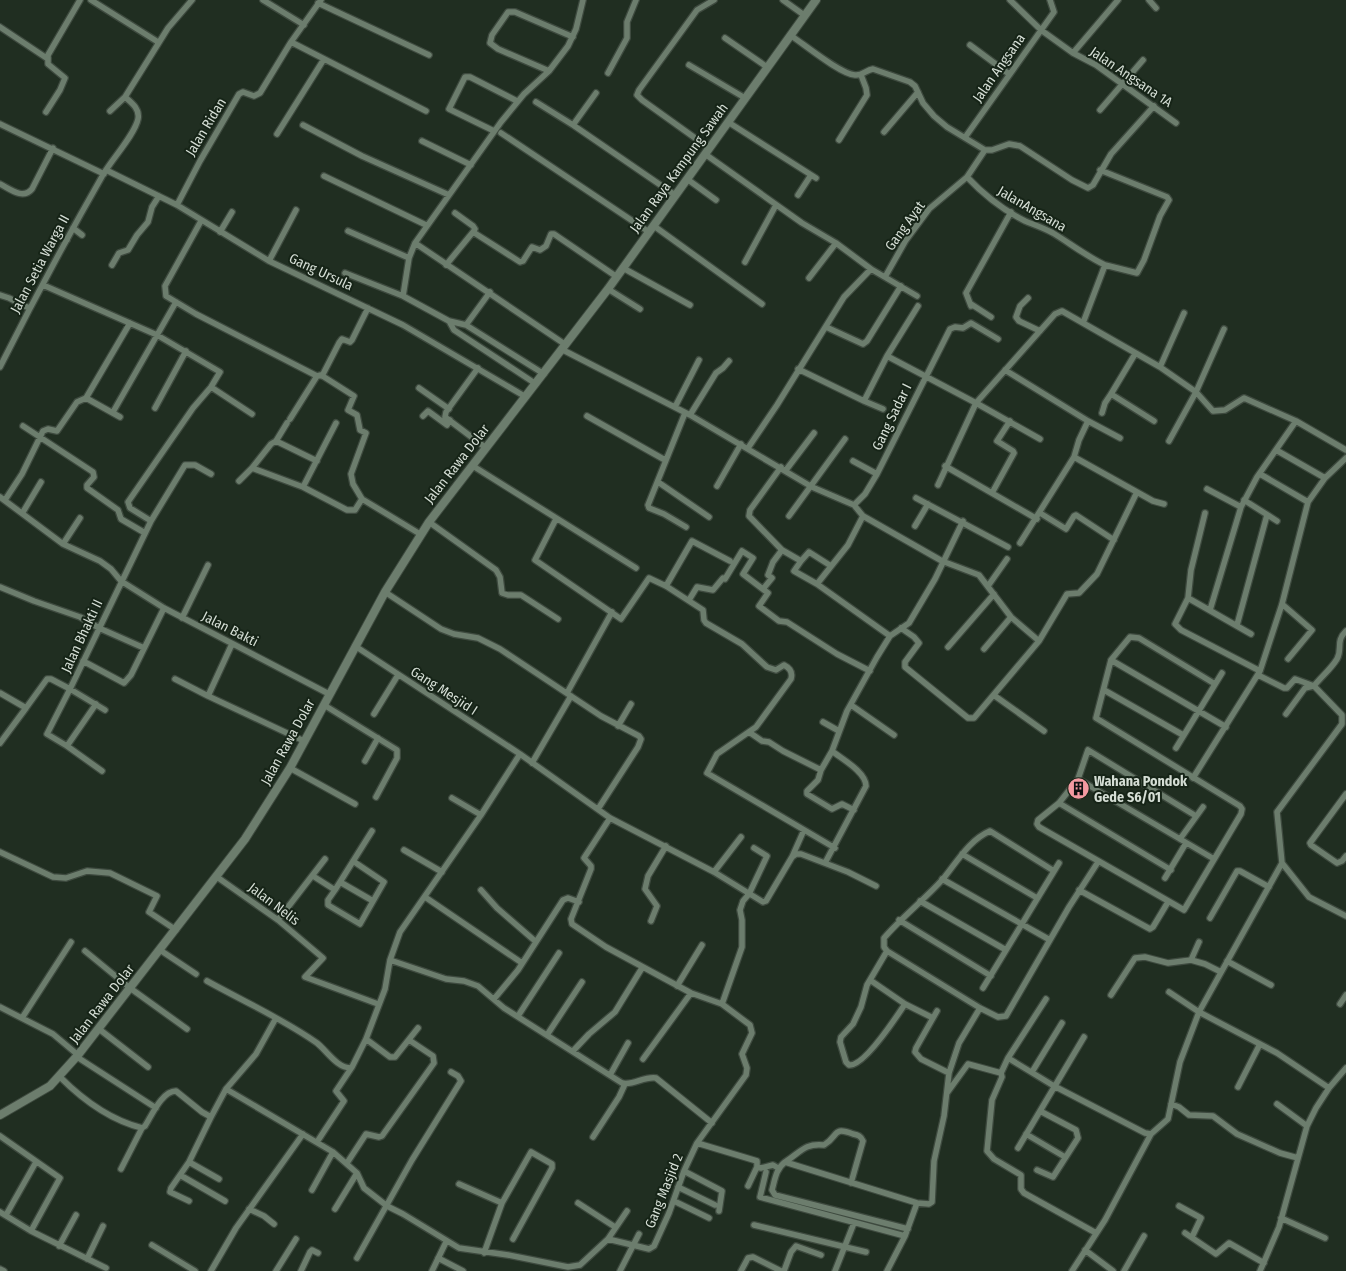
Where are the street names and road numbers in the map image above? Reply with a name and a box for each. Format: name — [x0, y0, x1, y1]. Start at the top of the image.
street label: Jalan Angsana — [969, 30, 1029, 106]
street label: Jalan Angsana 1A — [1086, 43, 1176, 111]
street label: Jalan Ridan — [182, 95, 230, 159]
street label: Jalan Raya Kampung Sawah — [626, 100, 732, 236]
street label: JalanAngsana — [995, 182, 1070, 236]
street label: Gang Ayat — [881, 198, 929, 254]
street label: Jalan Setia Warga II — [7, 212, 73, 316]
street label: Gang Ursula — [286, 250, 356, 294]
street label: Gang Sadar I — [869, 381, 915, 453]
street label: Jalan Rawa Dolar — [421, 421, 493, 507]
street label: Jalan Bhakti II — [58, 597, 106, 675]
street label: Jalan Bakti — [199, 608, 261, 650]
street label: Gang Mesjid I — [407, 663, 481, 719]
street label: Jalan Rawa Dolar — [257, 696, 319, 788]
street label: Jalan Nelis — [245, 879, 303, 929]
street label: Jalan Rawa Dolar — [66, 961, 138, 1047]
street label: Gang Masjid 2 — [641, 1151, 687, 1231]

